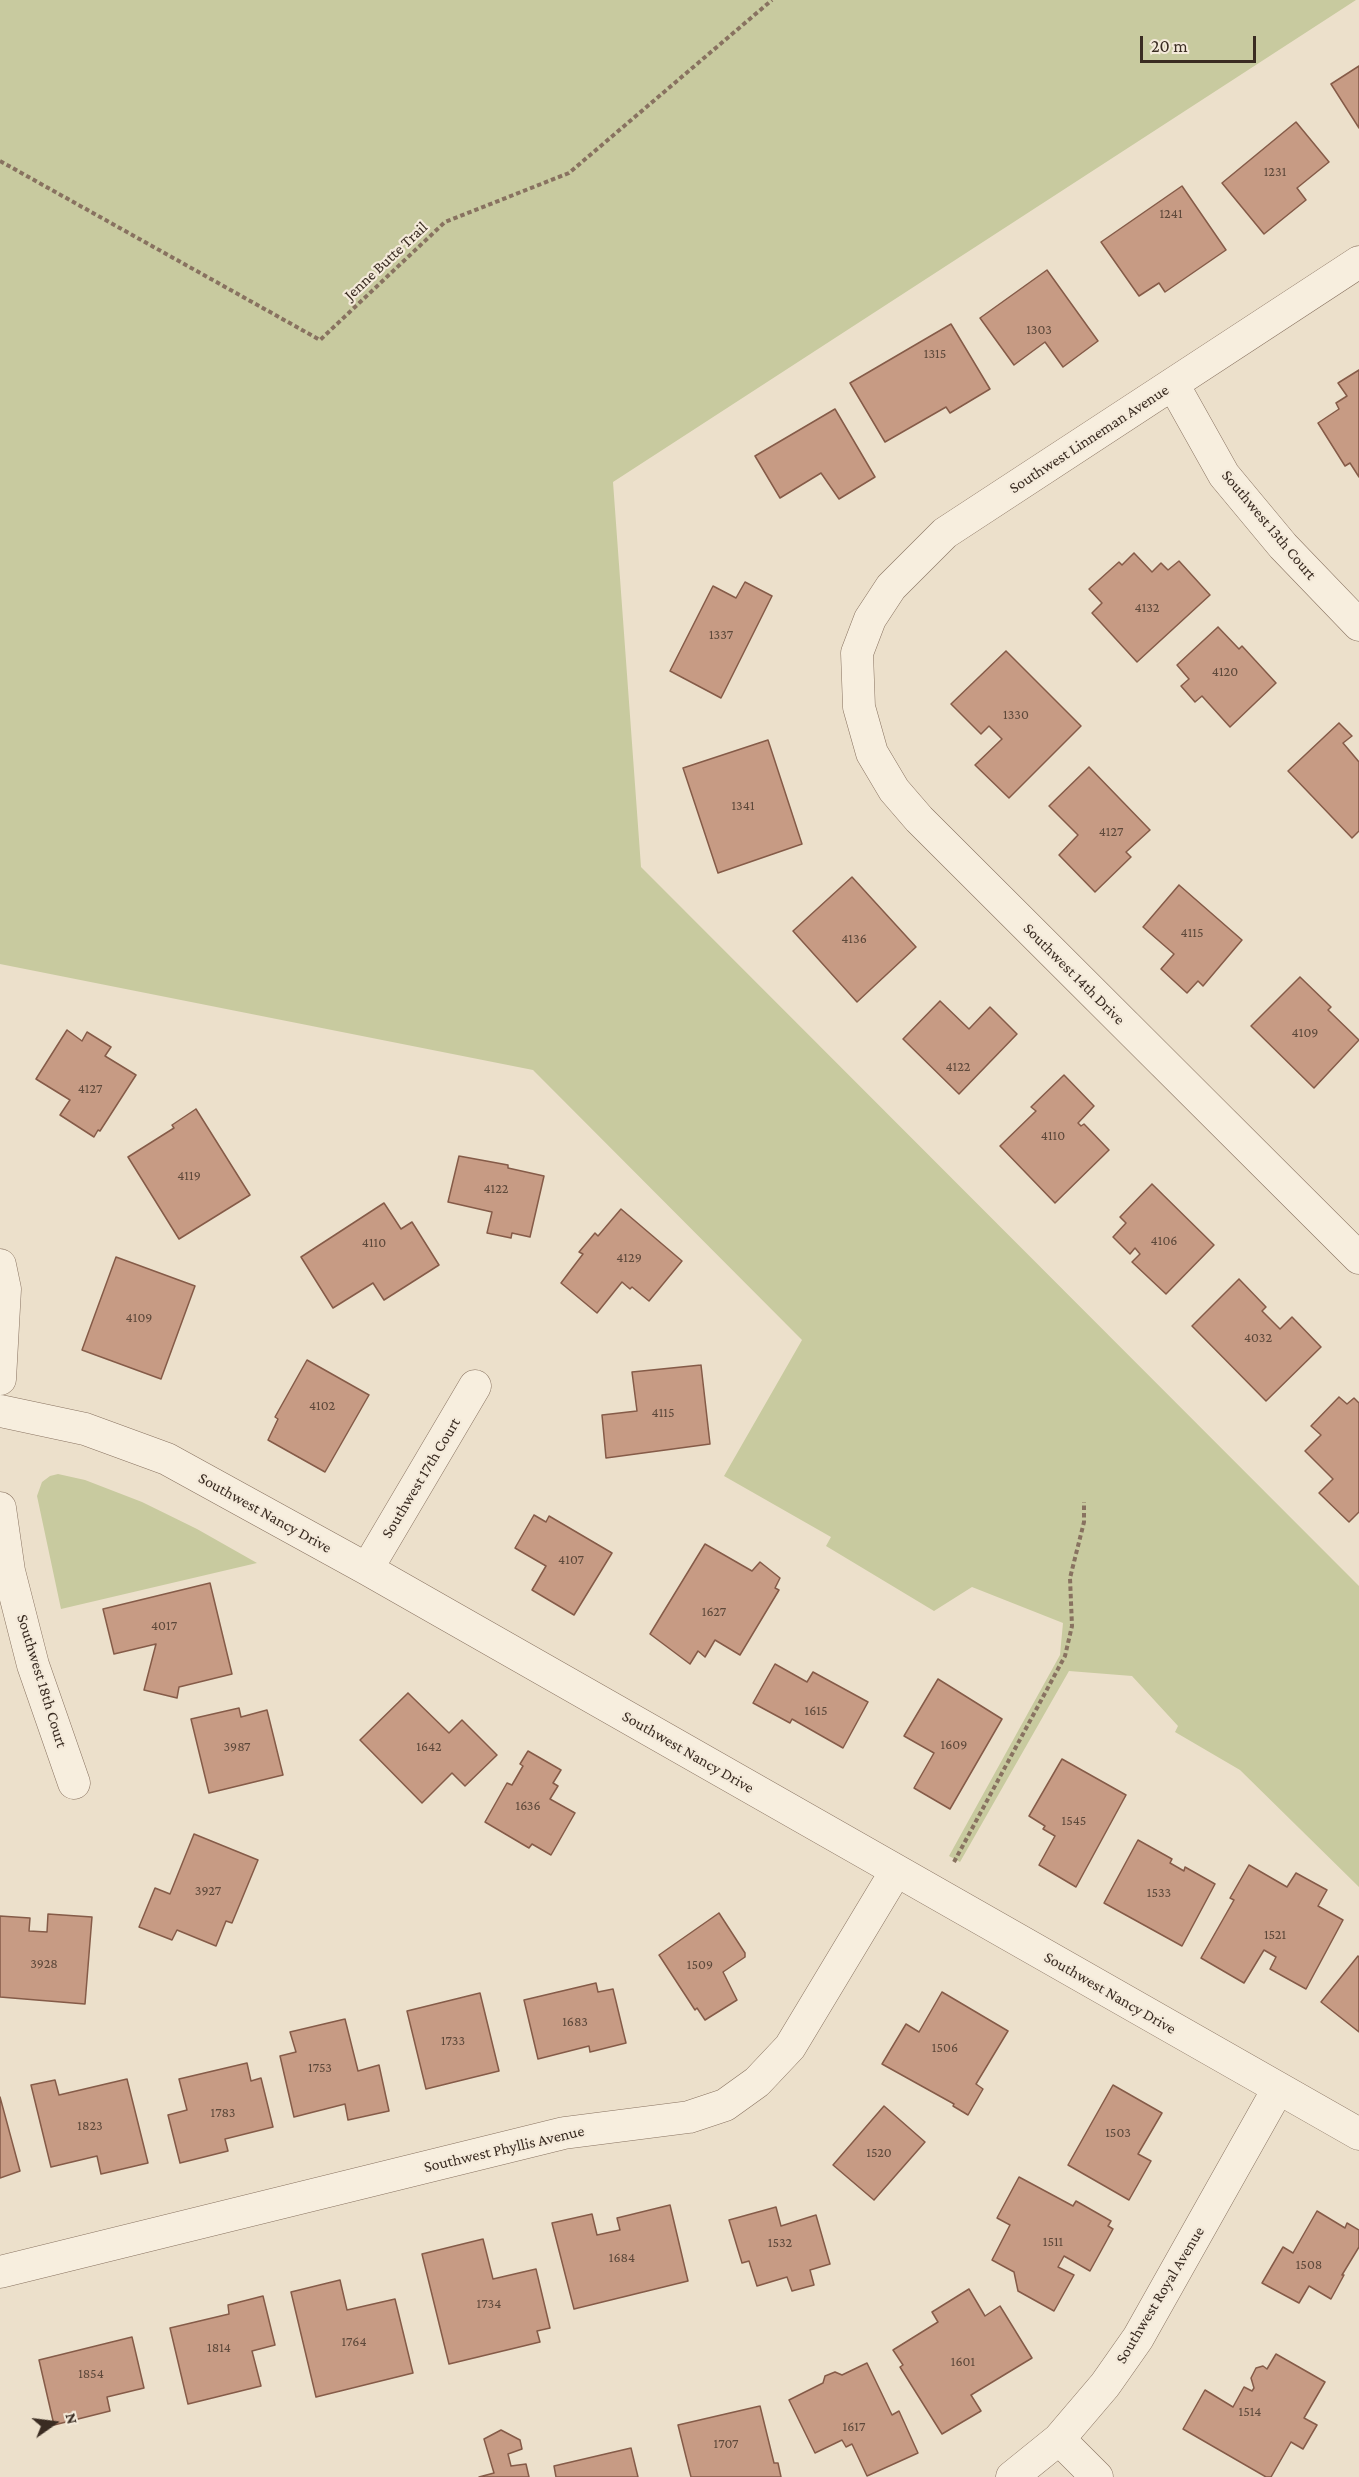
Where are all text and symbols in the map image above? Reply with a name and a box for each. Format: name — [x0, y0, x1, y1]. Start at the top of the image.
scale bar — [1143, 24, 1258, 62]
text: 20 m — [1151, 36, 1188, 56]
house number: 1231 — [1264, 164, 1286, 180]
house number: 1241 — [1159, 206, 1183, 222]
street label: Jenne Butte Trail — [340, 218, 432, 304]
house number: 1303 — [1026, 322, 1052, 338]
house number: 1315 — [924, 346, 946, 362]
street label: Southwest Linneman Avenue — [1006, 380, 1172, 498]
street label: Southwest 13th Court — [1217, 466, 1321, 584]
house number: 4132 — [1134, 600, 1160, 616]
house number: 1337 — [709, 627, 733, 643]
house number: 4120 — [1212, 664, 1238, 680]
house number: 1330 — [1003, 707, 1029, 723]
house number: 1341 — [731, 798, 755, 814]
house number: 4127 — [1099, 824, 1123, 840]
street label: Southwest 14th Drive — [1019, 919, 1129, 1029]
house number: 4115 — [1180, 925, 1204, 941]
house number: 4136 — [841, 931, 867, 947]
house number: 4109 — [1292, 1025, 1318, 1041]
house number: 4122 — [945, 1059, 971, 1075]
house number: 4127 — [78, 1081, 102, 1097]
house number: 4110 — [1041, 1128, 1065, 1144]
house number: 4119 — [177, 1168, 201, 1184]
house number: 4122 — [483, 1181, 509, 1197]
house number: 4106 — [1151, 1233, 1177, 1249]
house number: 4110 — [362, 1235, 386, 1251]
house number: 4129 — [616, 1250, 642, 1266]
house number: 4109 — [126, 1310, 152, 1326]
house number: 4032 — [1244, 1330, 1272, 1346]
house number: 4102 — [309, 1398, 335, 1414]
house number: 4115 — [651, 1405, 675, 1421]
street label: Southwest 17th Court — [377, 1414, 465, 1542]
street label: Southwest Nancy Drive — [195, 1468, 335, 1558]
house number: 4107 — [558, 1552, 584, 1568]
house number: 1627 — [702, 1604, 726, 1620]
street label: Southwest 18th Court — [13, 1612, 71, 1750]
house number: 4017 — [151, 1618, 177, 1634]
house number: 1615 — [804, 1703, 828, 1719]
street label: Southwest Nancy Drive — [619, 1706, 757, 1798]
house number: 1609 — [941, 1737, 967, 1753]
house number: 3987 — [223, 1739, 251, 1755]
house number: 1642 — [416, 1739, 442, 1755]
house number: 1636 — [515, 1798, 541, 1814]
house number: 1545 — [1062, 1813, 1086, 1829]
house number: 3927 — [195, 1883, 221, 1899]
house number: 1533 — [1147, 1885, 1171, 1901]
house number: 1521 — [1264, 1927, 1286, 1943]
street label: Southwest Nancy Drive — [1041, 1947, 1179, 2039]
house number: 3928 — [30, 1956, 58, 1972]
house number: 1509 — [687, 1957, 713, 1973]
house number: 1683 — [562, 2014, 588, 2030]
house number: 1733 — [441, 2033, 465, 2049]
house number: 1506 — [932, 2040, 958, 2056]
house number: 1753 — [308, 2060, 332, 2076]
house number: 1783 — [211, 2105, 235, 2121]
house number: 1823 — [77, 2118, 103, 2134]
street label: Southwest Phyllis Avenue — [422, 2121, 586, 2177]
house number: 1503 — [1105, 2125, 1131, 2141]
house number: 1520 — [866, 2145, 892, 2161]
street label: Southwest Royal Avenue — [1111, 2223, 1209, 2367]
house number: 1511 — [1043, 2234, 1063, 2250]
house number: 1532 — [768, 2235, 792, 2251]
house number: 1684 — [609, 2250, 635, 2266]
house number: 1508 — [1296, 2257, 1322, 2273]
house number: 1734 — [477, 2296, 501, 2312]
house number: 1764 — [341, 2334, 367, 2350]
house number: 1814 — [207, 2340, 231, 2356]
house number: 1601 — [951, 2354, 975, 2370]
house number: 1854 — [78, 2366, 104, 2382]
north arrow — [24, 2393, 84, 2453]
house number: 1514 — [1239, 2404, 1261, 2420]
text: N — [62, 2411, 82, 2426]
house number: 1617 — [843, 2419, 865, 2435]
house number: 1707 — [714, 2436, 738, 2452]

